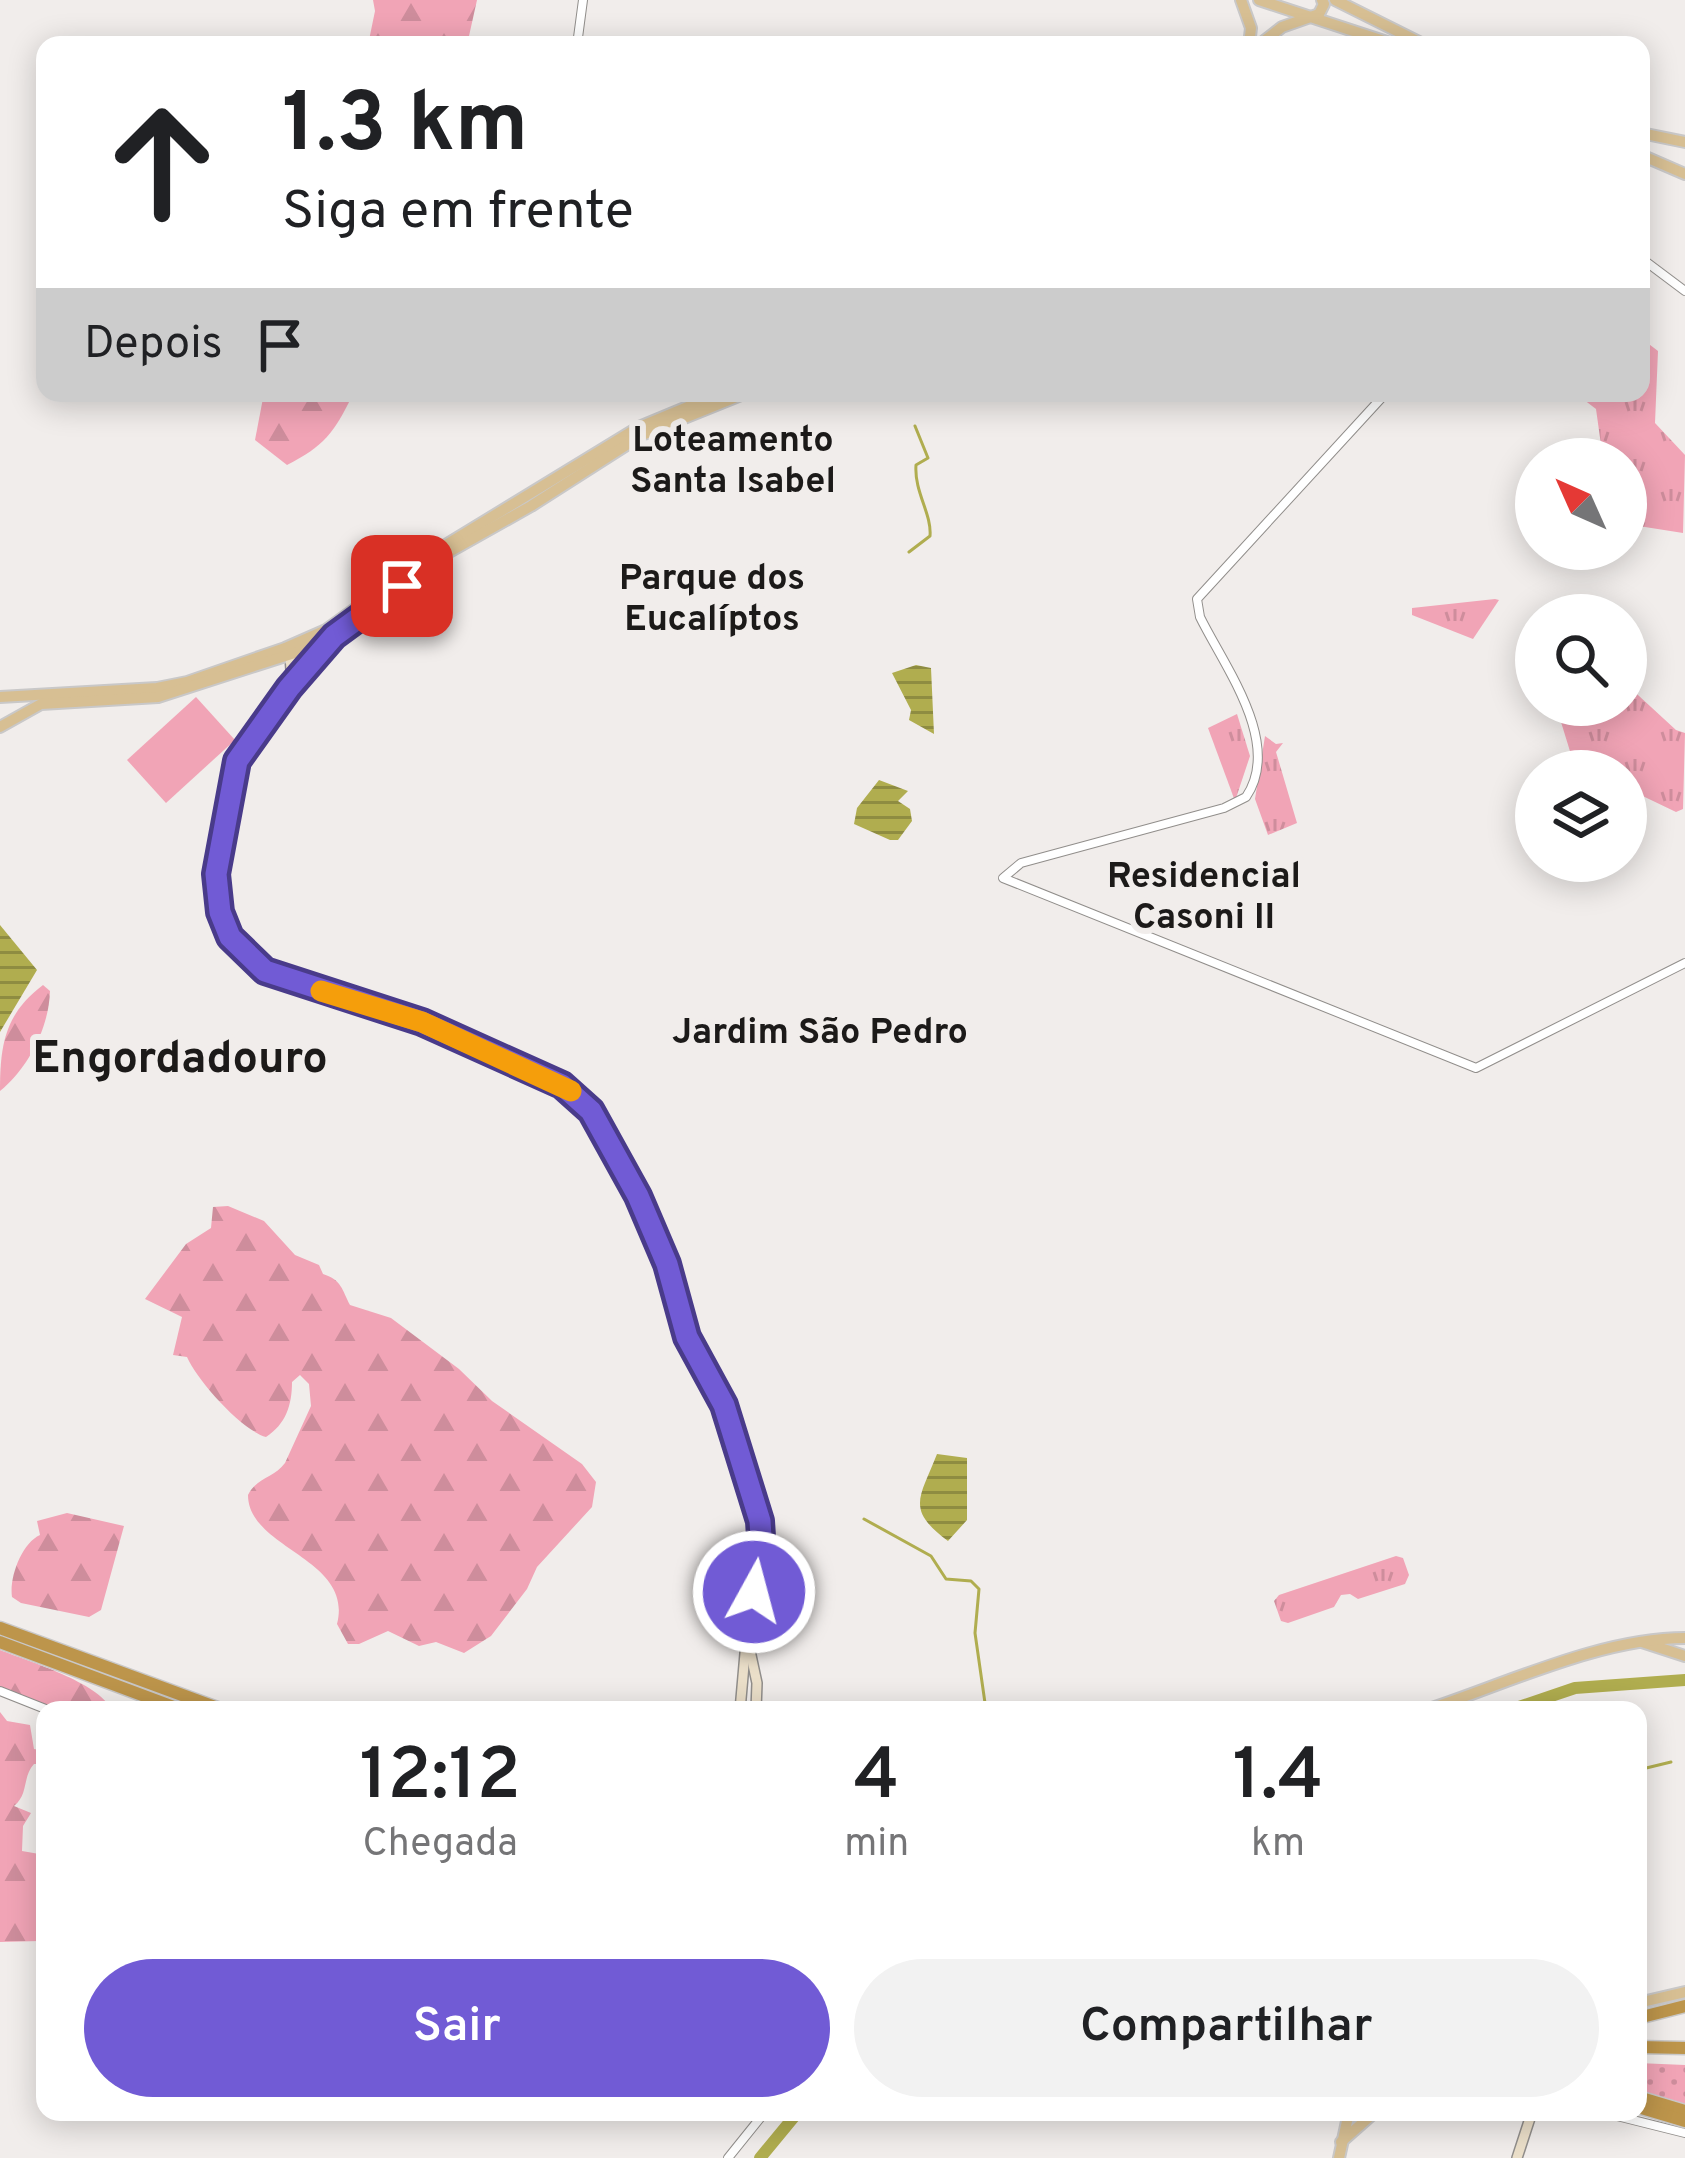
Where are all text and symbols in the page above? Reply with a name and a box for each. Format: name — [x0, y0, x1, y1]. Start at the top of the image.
text: 1.3 km — [282, 75, 528, 181]
icon: ahead — [84, 84, 240, 240]
text: Siga em frente — [282, 179, 634, 248]
icon: arrive — [247, 312, 313, 378]
text: Depois — [84, 317, 223, 374]
district label: Loteamento Santa Isabel — [630, 419, 836, 506]
north arrow — [1515, 438, 1647, 570]
map controls — [1515, 438, 1647, 882]
pin — [351, 535, 453, 637]
icon: arrive — [369, 553, 435, 619]
district label: Parque dos Eucalíptos — [619, 557, 805, 644]
button: search — [1515, 594, 1647, 726]
button: layers — [1515, 750, 1647, 882]
district label: Residencial Casoni II — [1107, 855, 1301, 942]
district label: Jardim São Pedro — [672, 1011, 968, 1057]
district label: Engordadouro — [32, 1032, 328, 1089]
position arrow — [691, 1529, 817, 1655]
text: 12:12 — [359, 1733, 521, 1825]
text: 4 — [854, 1733, 900, 1825]
text: 1.4 — [1233, 1733, 1324, 1825]
text: Chegada — [362, 1821, 518, 1870]
text: min — [844, 1821, 909, 1870]
text: km — [1251, 1821, 1305, 1870]
button: Sair — [84, 1959, 830, 2097]
button: Compartilhar — [854, 1959, 1599, 2097]

